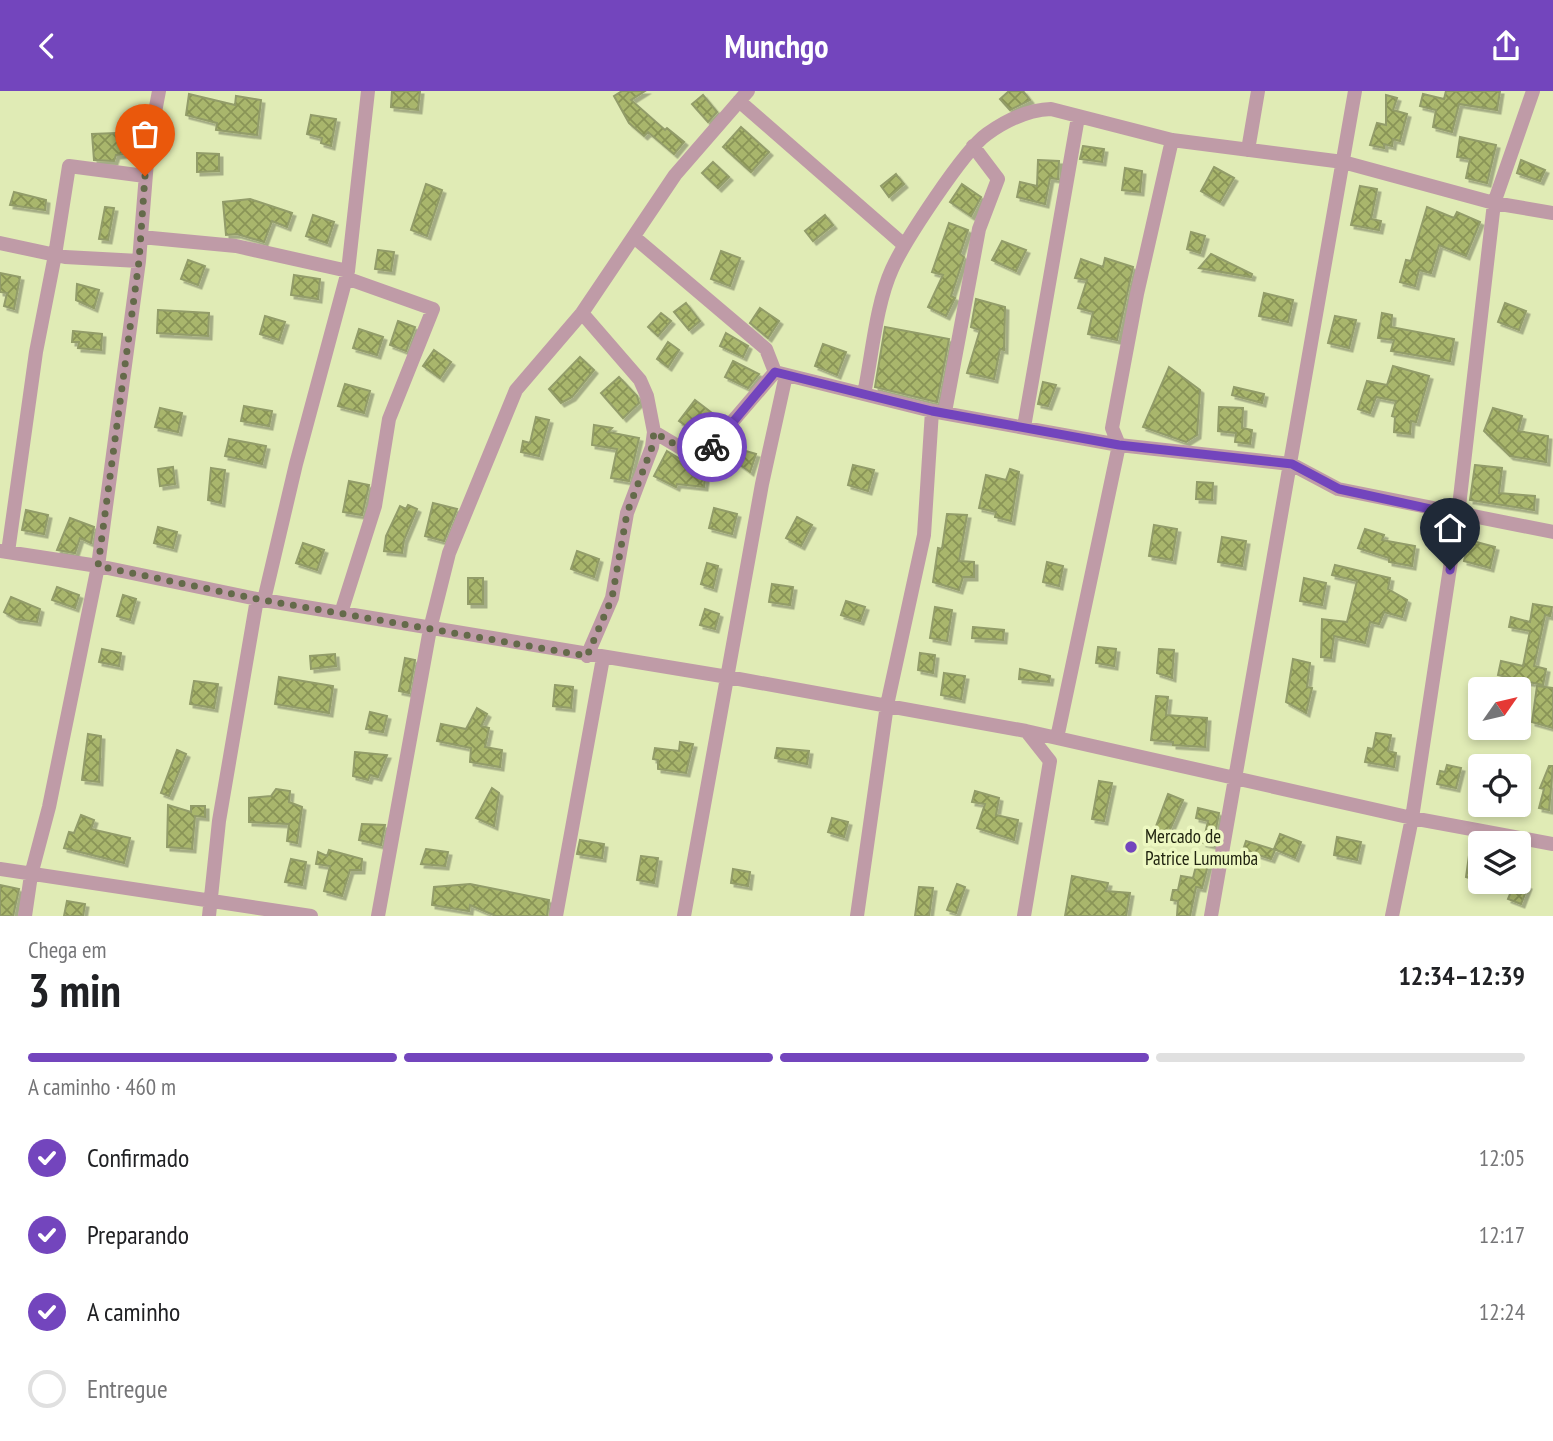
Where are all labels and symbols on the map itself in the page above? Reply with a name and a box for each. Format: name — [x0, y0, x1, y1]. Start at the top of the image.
pin — [115, 104, 175, 176]
courier — [677, 412, 747, 482]
pin — [1420, 498, 1480, 570]
north arrow — [1468, 677, 1531, 740]
place label: Mercado de Patrice Lumumba — [1145, 824, 1258, 870]
marker: Mercado de Patrice Lumumba — [1123, 839, 1139, 855]

